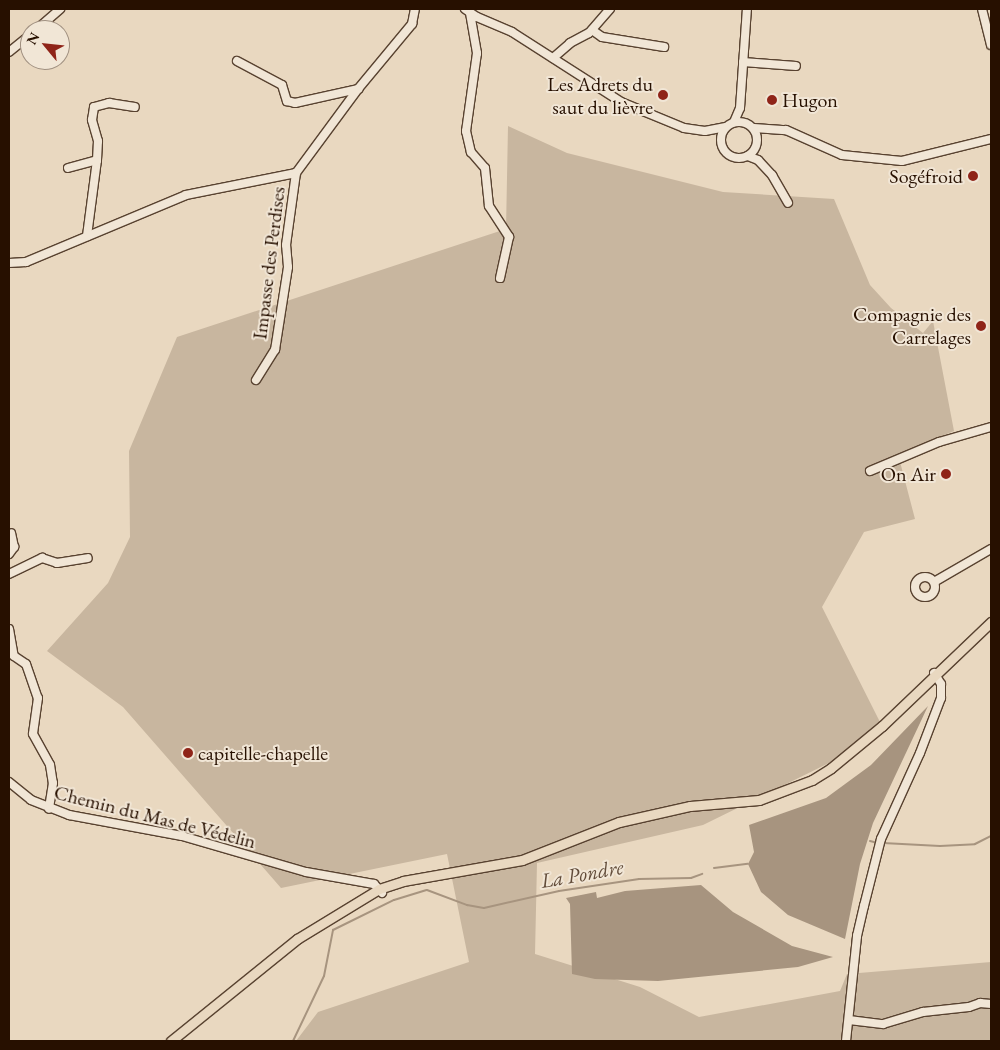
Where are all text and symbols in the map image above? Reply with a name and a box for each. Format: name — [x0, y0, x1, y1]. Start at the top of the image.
north arrow — [20, 20, 70, 70]
text: N — [22, 29, 43, 48]
place label: Les Adrets du saut du lièvre — [547, 72, 653, 119]
place label: Hugon — [782, 88, 838, 112]
marker: Les Adrets du saut du lièvre — [657, 89, 669, 101]
marker: Hugon — [766, 94, 778, 106]
place label: Sogéfroid — [889, 164, 963, 188]
marker: Sogéfroid — [967, 170, 979, 182]
street label: Impasse des Perdises — [248, 185, 290, 341]
place label: Compagnie des Carrelages — [853, 302, 971, 349]
marker: Compagnie des Carrelages — [975, 320, 987, 332]
place label: On Air — [881, 462, 936, 486]
marker: On Air — [940, 468, 952, 480]
place label: capitelle-chapelle — [198, 741, 328, 765]
marker: capitelle-chapelle — [182, 747, 194, 759]
street label: Chemin du Mas de Védelin — [52, 780, 258, 854]
water label: La Pondre — [539, 854, 625, 894]

